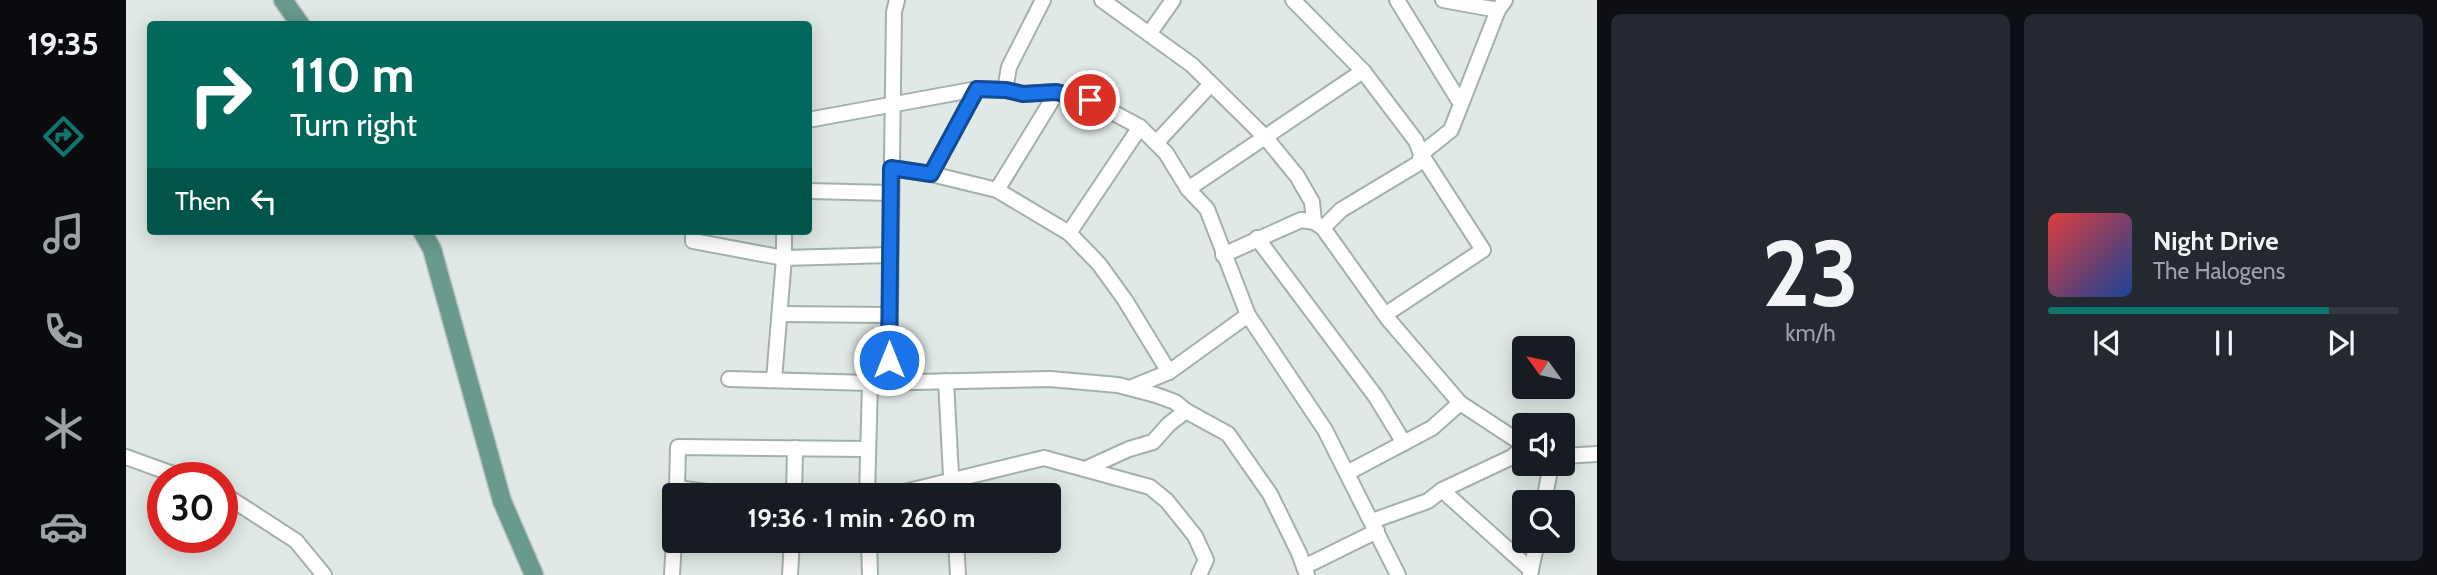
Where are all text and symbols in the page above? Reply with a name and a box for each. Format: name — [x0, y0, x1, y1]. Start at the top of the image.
text: 19:35 — [27, 24, 99, 63]
text: 110 m — [290, 45, 414, 104]
icon: right — [175, 49, 266, 140]
pin — [1060, 70, 1120, 130]
icon: arrive — [1071, 81, 1109, 119]
text: Turn right — [290, 105, 417, 144]
icon: directions — [39, 112, 88, 161]
icon: left — [245, 182, 283, 220]
text: Then — [175, 185, 231, 217]
icon: music — [39, 209, 88, 258]
text: 23 — [1762, 218, 1859, 329]
text: Night Drive — [2153, 225, 2279, 257]
text: The Halogens — [2153, 257, 2285, 285]
icon: phone — [39, 307, 88, 356]
text: km/h — [1785, 319, 1836, 347]
position arrow — [852, 323, 926, 397]
icon: previous — [2088, 324, 2126, 362]
icon: pause — [2205, 324, 2243, 362]
icon: next — [2322, 324, 2360, 362]
north arrow — [1512, 336, 1575, 399]
map controls — [1512, 336, 1575, 553]
icon: climate — [39, 404, 88, 453]
button: sound — [1512, 413, 1575, 476]
speed limit sign: 30 — [147, 462, 238, 553]
button: search — [1512, 490, 1575, 553]
icon: car — [39, 502, 88, 551]
text: 19:36 · 1 min · 260 m — [748, 502, 975, 534]

